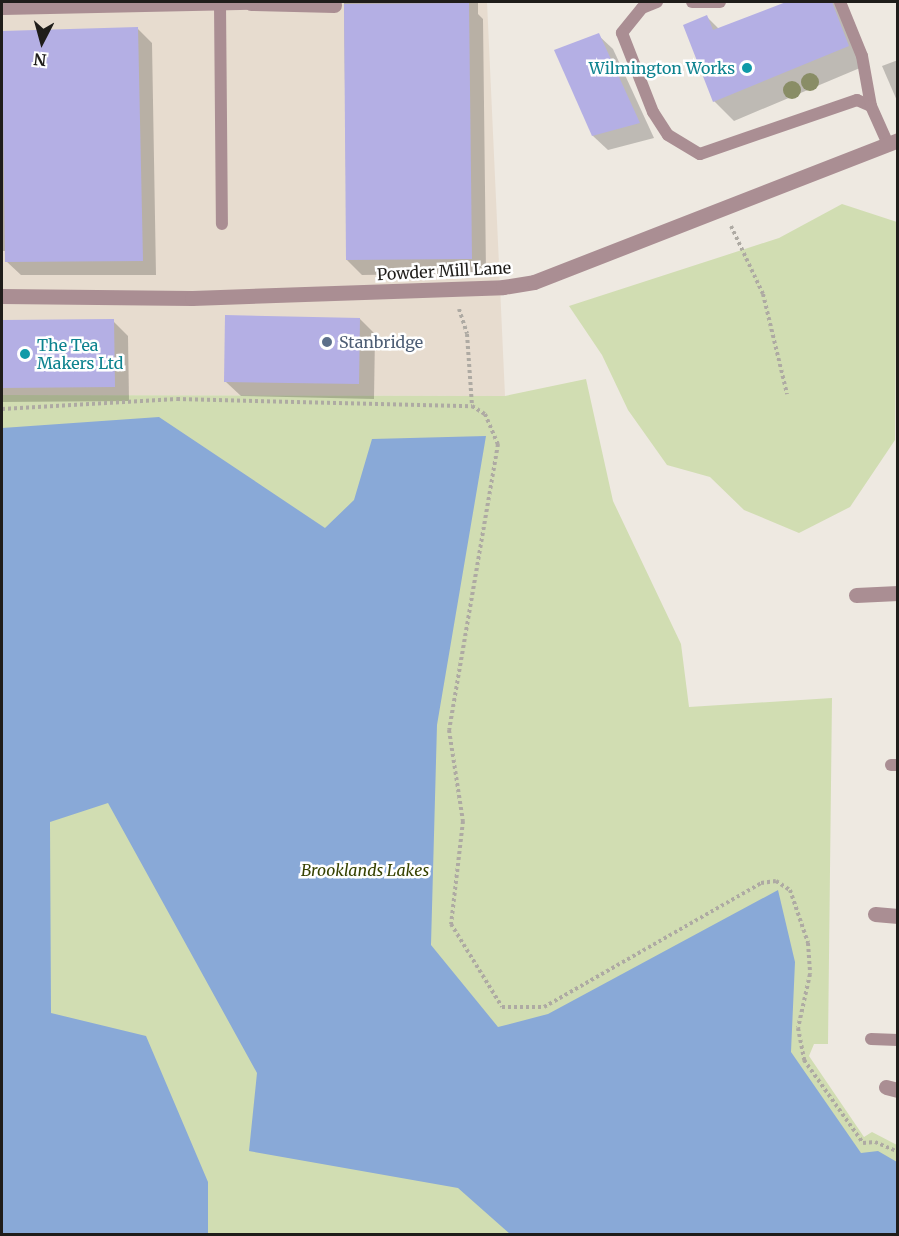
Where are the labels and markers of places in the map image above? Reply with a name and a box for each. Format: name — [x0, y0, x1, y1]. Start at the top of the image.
place label: Wilmington Works — [589, 58, 735, 78]
marker: Wilmington Works — [740, 61, 754, 75]
place label: Stanbridge — [339, 332, 423, 352]
place label: The Tea Makers Ltd — [37, 335, 123, 373]
marker: Stanbridge — [320, 335, 334, 349]
marker: The Tea Makers Ltd — [18, 347, 32, 361]

